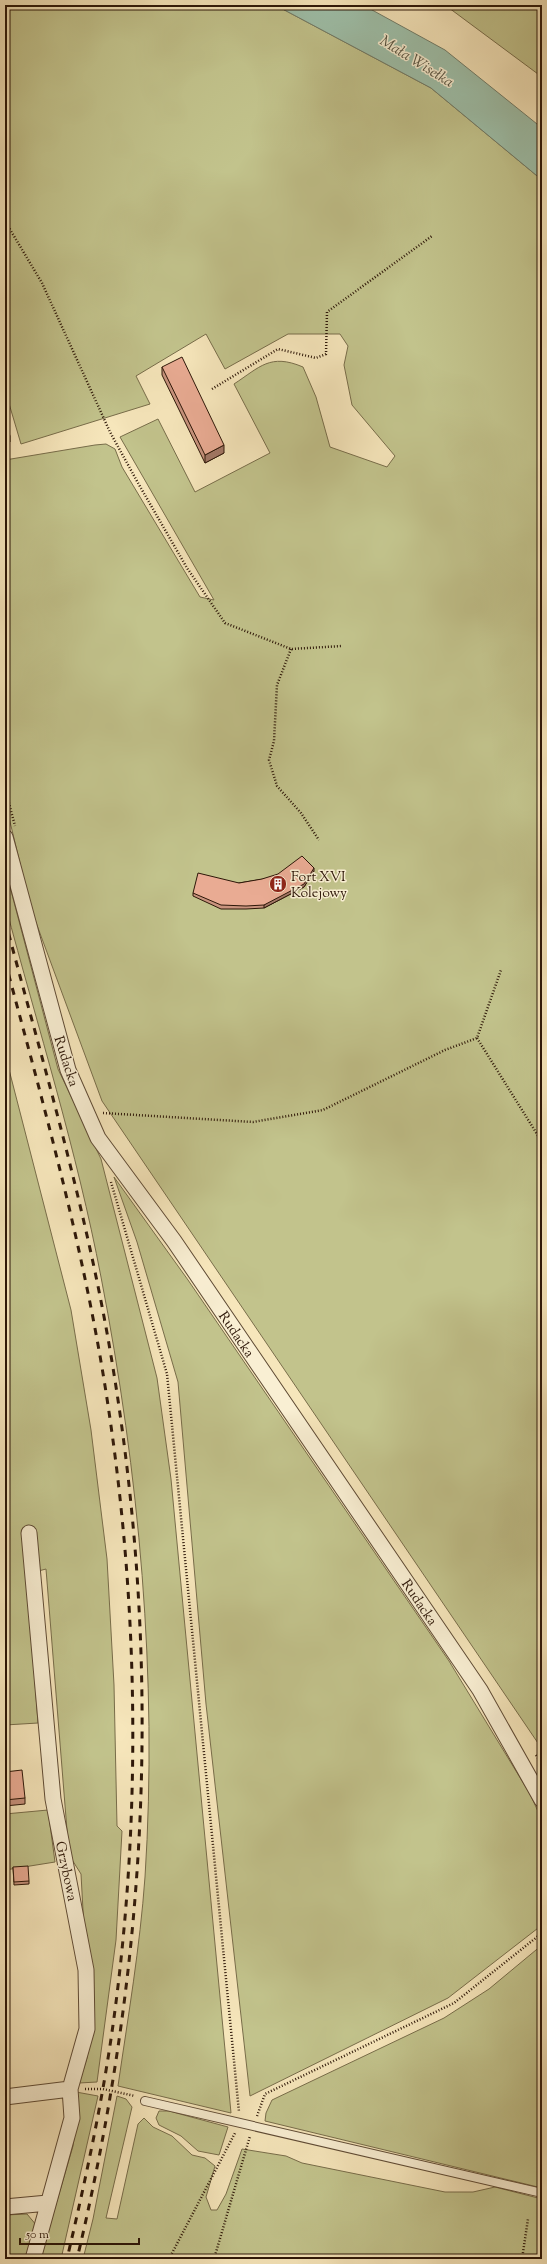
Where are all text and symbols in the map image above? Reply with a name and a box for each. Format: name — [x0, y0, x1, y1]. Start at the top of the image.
water label: Mała Wisełka — [375, 31, 457, 93]
place label: Fort XVI Kolejowy — [291, 868, 347, 904]
building icon: Fort XVI Kolejowy — [268, 874, 288, 894]
street label: Rudacka — [48, 1034, 83, 1090]
street label: Rudacka — [212, 1308, 259, 1363]
street label: Rudacka — [395, 1576, 442, 1631]
street label: Grzybowa — [49, 1840, 81, 1904]
scale bar — [20, 2220, 139, 2246]
text: 50 m — [25, 2226, 49, 2244]

